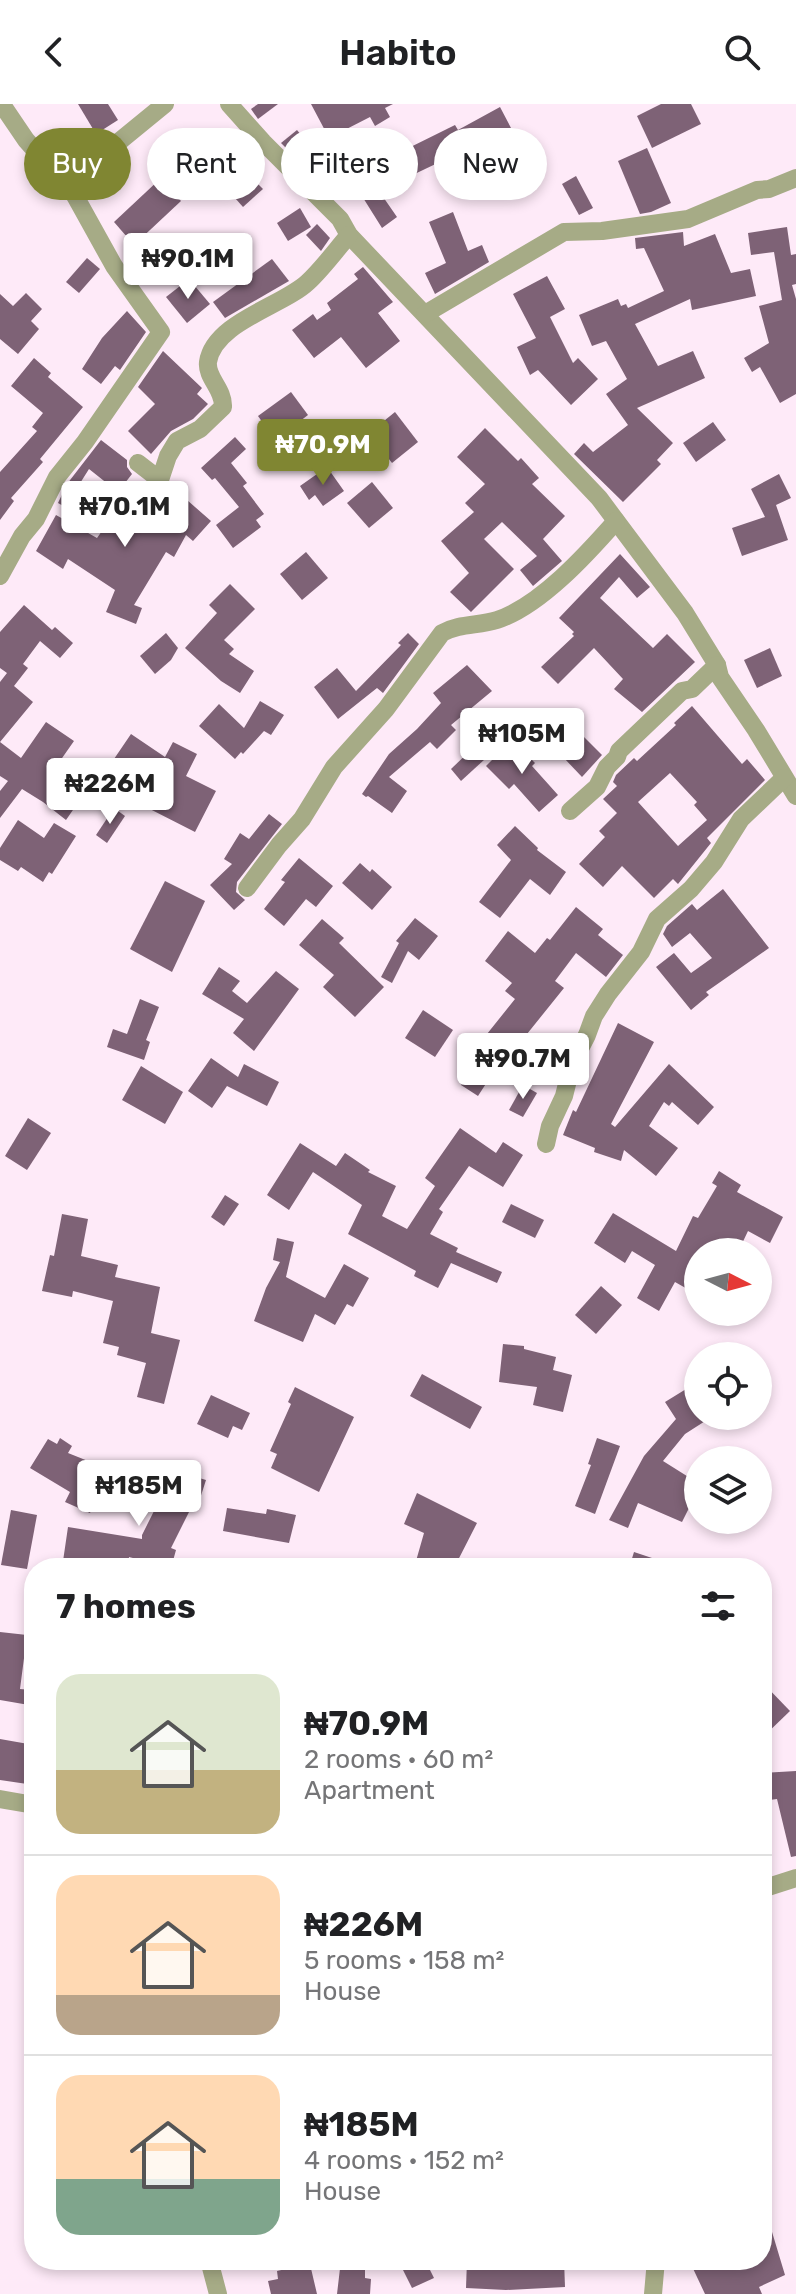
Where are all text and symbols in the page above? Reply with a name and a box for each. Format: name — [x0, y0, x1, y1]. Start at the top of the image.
icon: back — [32, 30, 76, 74]
icon: search — [720, 30, 764, 74]
text: Habito — [339, 31, 457, 74]
chip: Buy — [24, 128, 131, 200]
chip: Rent — [147, 128, 265, 200]
chip: Filters — [281, 128, 418, 200]
chip: New — [434, 128, 547, 200]
pin: ₦90.1M — [123, 233, 253, 301]
text: ₦90.1M — [141, 243, 235, 274]
pin: ₦70.9M — [258, 419, 388, 487]
text: ₦70.9M — [275, 429, 371, 460]
pin: ₦70.1M — [60, 481, 190, 549]
text: ₦70.1M — [79, 491, 171, 522]
pin: ₦105M — [466, 708, 578, 776]
text: ₦105M — [478, 718, 566, 749]
pin: ₦226M — [54, 758, 166, 826]
text: ₦226M — [64, 768, 156, 799]
pin: ₦90.7M — [458, 1033, 588, 1101]
text: ₦90.7M — [475, 1043, 571, 1074]
north arrow — [684, 1238, 772, 1326]
map controls — [684, 1238, 772, 1534]
button: locate — [684, 1342, 772, 1430]
button: layers — [684, 1446, 772, 1534]
pin: ₦185M — [83, 1460, 195, 1528]
text: ₦185M — [95, 1470, 183, 1501]
icon: filters — [696, 1584, 740, 1628]
text: 7 homes — [56, 1586, 196, 1627]
text: ₦70.9M — [304, 1703, 429, 1744]
icon: home — [120, 1706, 216, 1802]
text: 2 rooms · 60 m² — [304, 1744, 493, 1775]
text: Apartment — [304, 1775, 435, 1806]
text: ₦226M — [304, 1904, 423, 1945]
icon: home — [120, 1907, 216, 2003]
text: 5 rooms · 158 m² — [304, 1945, 504, 1976]
text: House — [304, 1976, 381, 2007]
text: ₦185M — [304, 2104, 419, 2145]
icon: home — [120, 2107, 216, 2203]
text: 4 rooms · 152 m² — [304, 2145, 504, 2176]
text: House — [304, 2176, 381, 2207]

